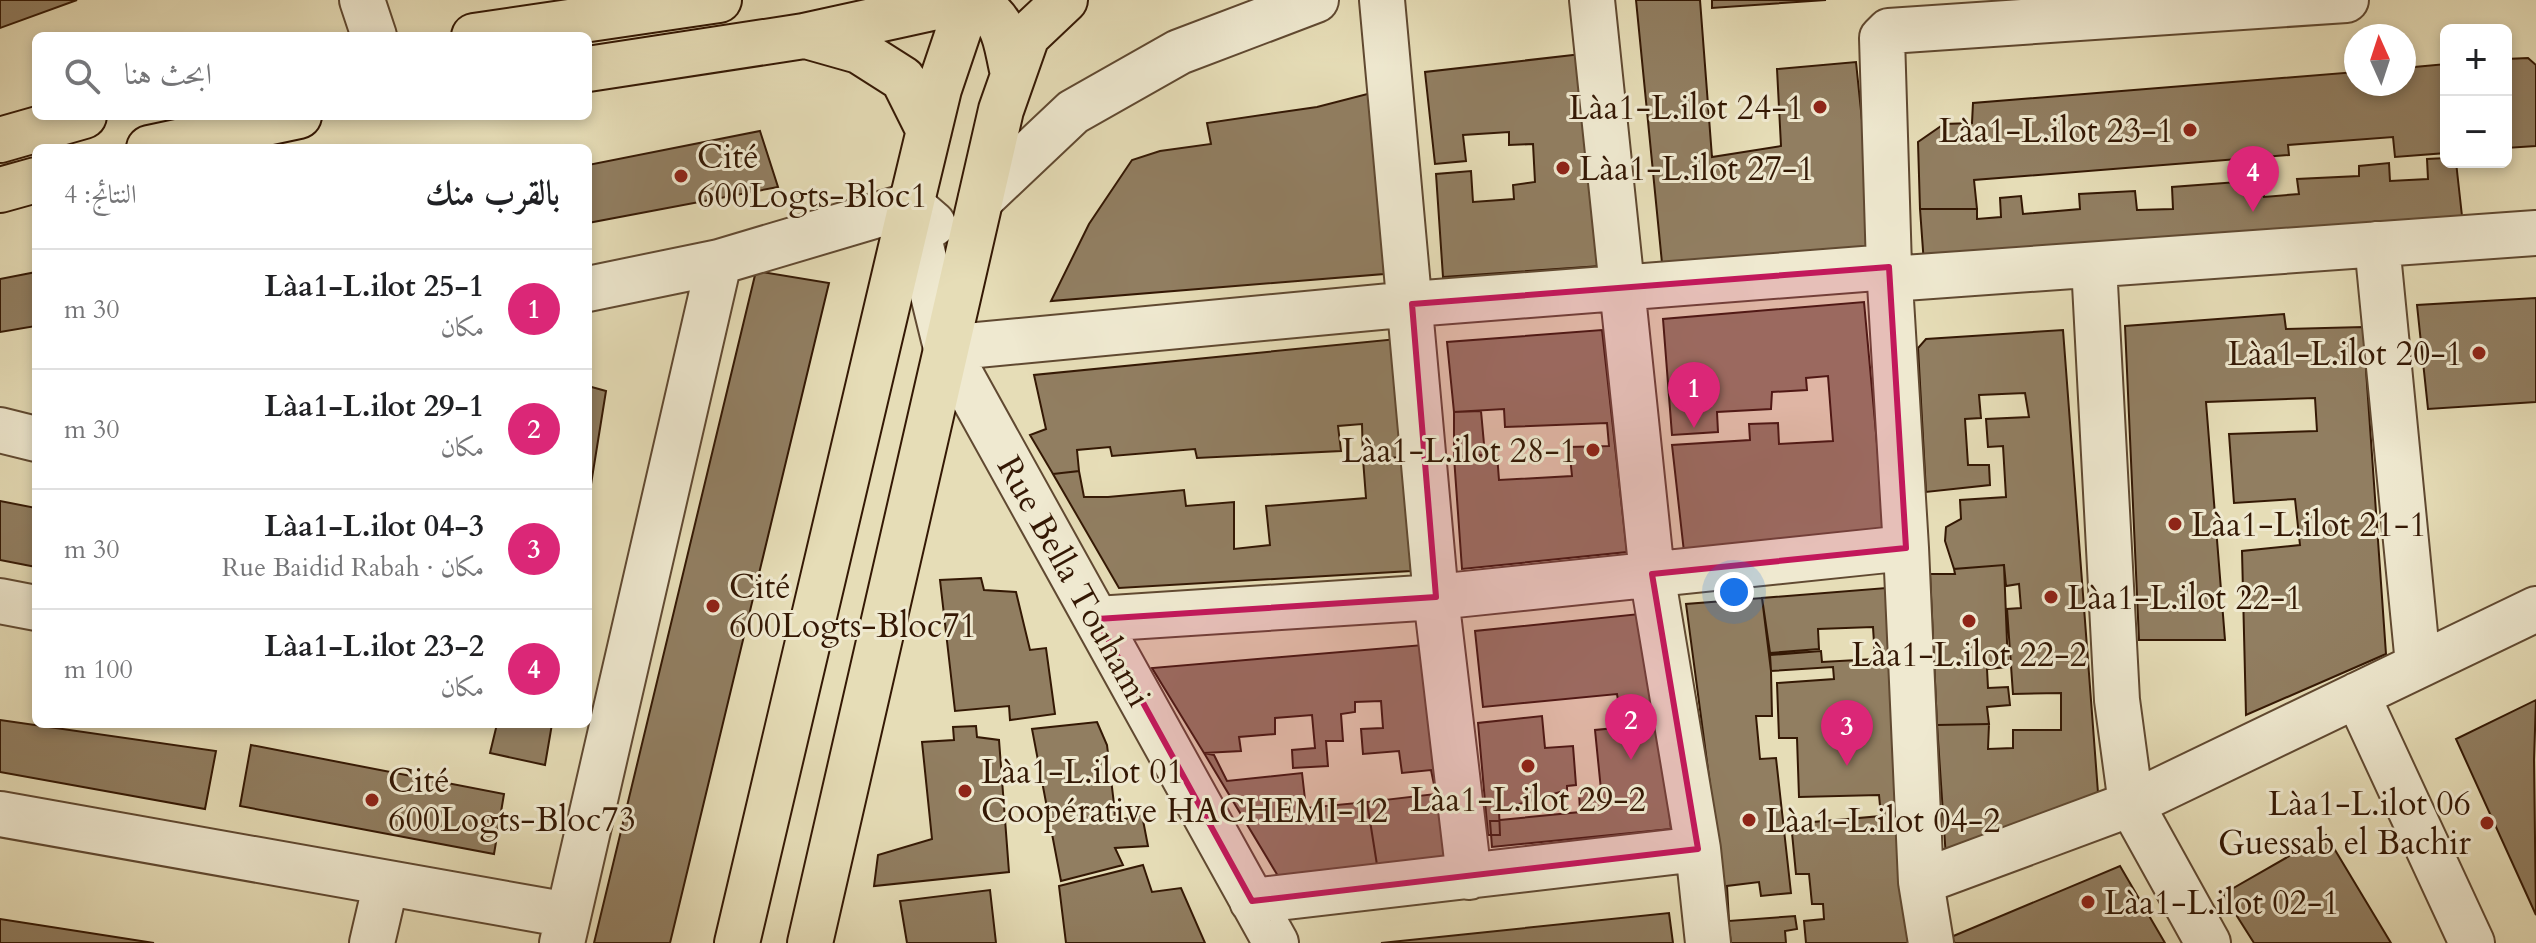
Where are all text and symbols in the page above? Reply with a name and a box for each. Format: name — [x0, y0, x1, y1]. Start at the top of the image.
north arrow — [2344, 24, 2416, 96]
map controls — [2440, 24, 2512, 168]
button: + — [2440, 24, 2512, 96]
search box — [32, 32, 592, 120]
icon: search — [60, 54, 104, 98]
text: ابحث هنا — [124, 54, 212, 95]
place label: Làa1-L.ilot 24-1 — [1568, 85, 1804, 131]
button: − — [2440, 96, 2512, 168]
marker: Làa1-L.ilot 24-1 — [1811, 98, 1829, 116]
place label: Làa1-L.ilot 23-1 — [1938, 108, 2174, 154]
marker: Làa1-L.ilot 23-1 — [2181, 121, 2199, 139]
place label: Cité 600Logts-Bloc1 — [697, 134, 928, 219]
place label: Làa1-L.ilot 27-1 — [1579, 146, 1815, 192]
pin: 4 — [2227, 146, 2279, 212]
marker: Làa1-L.ilot 27-1 — [1554, 159, 1572, 177]
marker: Cité 600Logts-Bloc1 — [672, 167, 690, 185]
text: بالقرب منك — [425, 170, 560, 216]
text: النتائج: 4 — [64, 177, 137, 212]
text: Làa1-L.ilot 25-1 — [264, 266, 484, 307]
text: 30 m — [64, 292, 120, 327]
text: 1 — [527, 292, 541, 327]
text: مكان — [440, 310, 484, 345]
place label: Làa1-L.ilot 20-1 — [2227, 331, 2463, 377]
marker: Làa1-L.ilot 20-1 — [2470, 344, 2488, 362]
pin: 1 — [1668, 362, 1720, 428]
text: Làa1-L.ilot 29-1 — [264, 386, 484, 427]
text: 30 m — [64, 412, 120, 447]
text: 2 — [527, 412, 541, 447]
place label: Làa1-L.ilot 28-1 — [1341, 428, 1577, 474]
text: مكان — [440, 430, 484, 465]
marker: Làa1-L.ilot 28-1 — [1584, 441, 1602, 459]
street label: Rue Bella Touhami — [986, 448, 1162, 715]
place label: Làa1-L.ilot 21-1 — [2191, 502, 2427, 548]
text: Làa1-L.ilot 04-3 — [264, 506, 484, 547]
marker: Làa1-L.ilot 21-1 — [2166, 515, 2184, 533]
text: 30 m — [64, 532, 120, 567]
text: 3 — [527, 532, 541, 567]
text: مكان · Rue Baidid Rabah — [222, 550, 484, 585]
place label: Cité 600Logts-Bloc71 — [729, 564, 977, 649]
your location — [1714, 572, 1754, 612]
place label: Làa1-L.ilot 22-1 — [2067, 575, 2303, 621]
marker: Làa1-L.ilot 22-1 — [2042, 588, 2060, 606]
marker: Cité 600Logts-Bloc71 — [704, 597, 722, 615]
marker: Làa1-L.ilot 22-2 — [1960, 612, 1978, 630]
text: Làa1-L.ilot 23-2 — [264, 626, 484, 667]
place label: Làa1-L.ilot 22-2 — [1851, 632, 2087, 678]
text: 100 m — [64, 652, 133, 687]
text: 4 — [527, 652, 541, 687]
text: مكان — [440, 670, 484, 705]
pin: 2 — [1605, 694, 1657, 760]
pin: 3 — [1821, 700, 1873, 766]
place label: Làa1-L.ilot 01 Coopérative HACHEMI-12 — [981, 749, 1388, 834]
marker: Làa1-L.ilot 29-2 — [1519, 757, 1537, 775]
place label: Cité 600Logts-Bloc73 — [388, 758, 636, 843]
place label: Làa1-L.ilot 29-2 — [1410, 777, 1646, 823]
place label: Làa1-L.ilot 06 Guessab el Bachir — [2218, 781, 2472, 866]
marker: Làa1-L.ilot 01 Coopérative HACHEMI-12 — [956, 782, 974, 800]
marker: Cité 600Logts-Bloc73 — [363, 791, 381, 809]
place label: Làa1-L.ilot 04-2 — [1765, 798, 2001, 844]
marker: Làa1-L.ilot 04-2 — [1740, 811, 1758, 829]
marker: Làa1-L.ilot 06 Guessab el Bachir — [2478, 814, 2496, 832]
place label: Làa1-L.ilot 02-1 — [2104, 880, 2340, 926]
marker: Làa1-L.ilot 02-1 — [2079, 893, 2097, 911]

